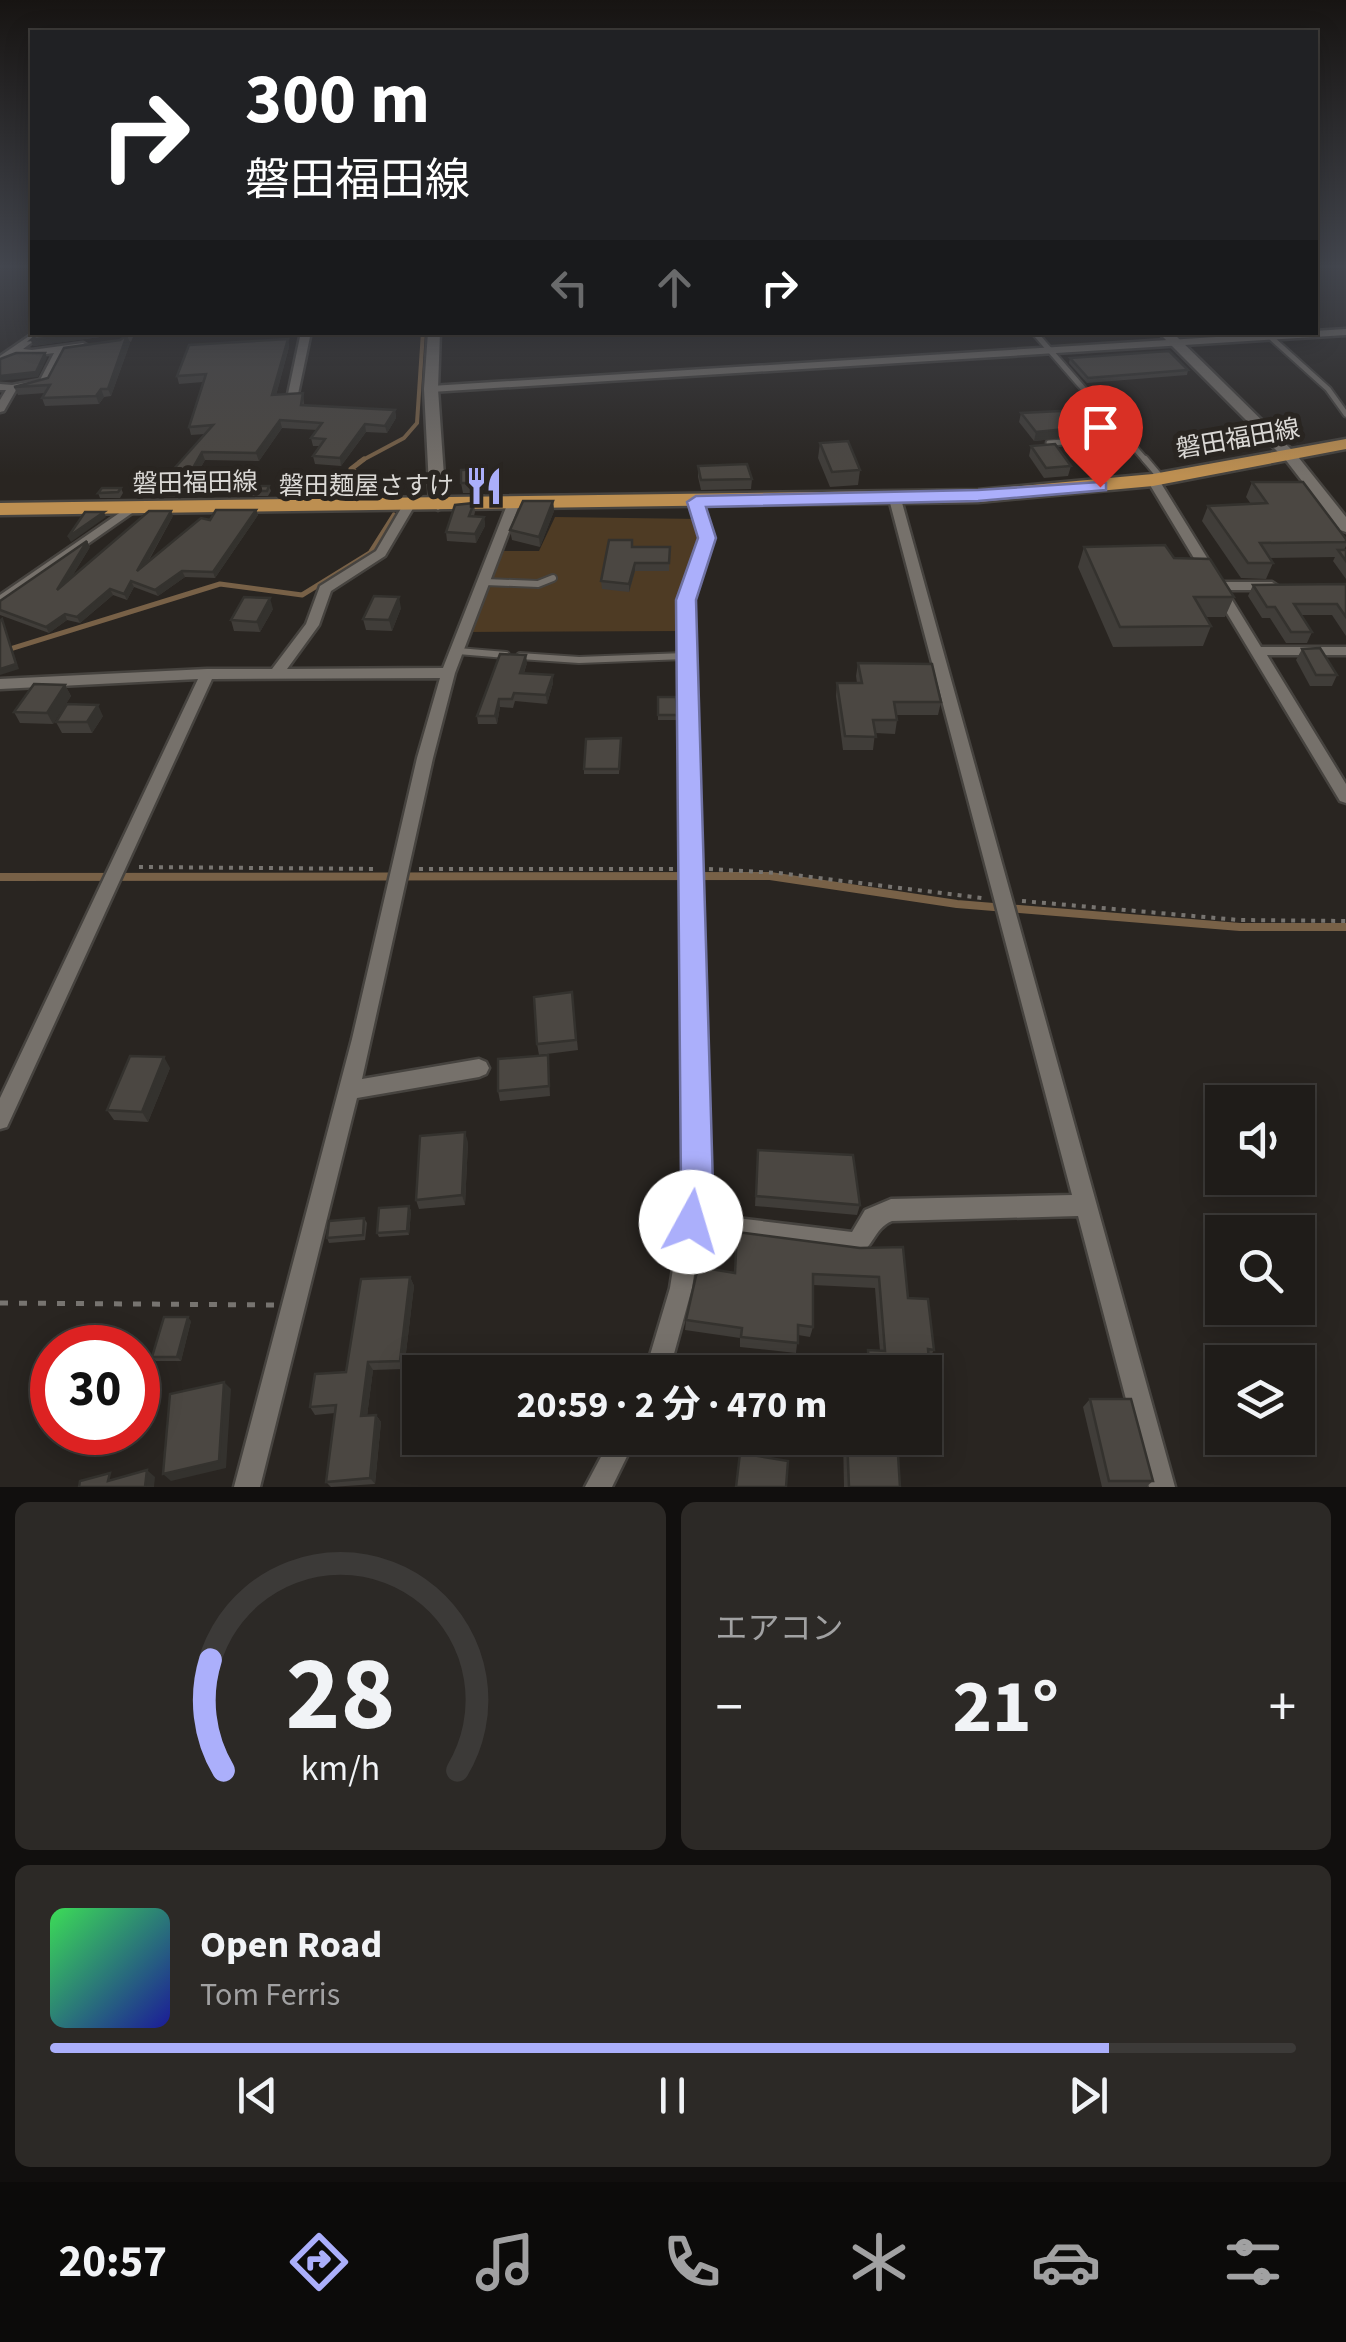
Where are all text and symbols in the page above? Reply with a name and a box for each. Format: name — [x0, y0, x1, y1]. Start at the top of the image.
text: 300 m — [245, 50, 430, 150]
icon: right — [80, 70, 210, 200]
text: 磐田福田線 — [245, 149, 470, 213]
icon: left — [542, 260, 597, 315]
icon: ahead — [647, 260, 702, 315]
icon: right — [752, 260, 807, 315]
pin — [1058, 385, 1143, 488]
icon: arrive — [1073, 400, 1128, 455]
street label: 磐田福田線 — [1173, 410, 1303, 468]
street label: 磐田福田線 — [132, 464, 258, 502]
restaurant icon: 磐田麺屋さすけ — [463, 465, 505, 507]
place label: 磐田麺屋さすけ — [279, 468, 454, 504]
map controls — [1205, 1085, 1315, 1455]
button: sound — [1205, 1085, 1315, 1195]
position arrow — [639, 1170, 743, 1274]
button: search — [1205, 1215, 1315, 1325]
speed limit sign: 30 — [30, 1325, 160, 1455]
button: layers — [1205, 1345, 1315, 1455]
text: 20:59 · 2 分 · 470 m — [517, 1378, 827, 1432]
text: エアコン — [716, 1606, 844, 1652]
text: 28 — [285, 1622, 395, 1770]
text: 21° — [952, 1654, 1059, 1761]
text: − — [716, 1669, 743, 1747]
text: + — [1269, 1669, 1296, 1747]
text: km/h — [301, 1743, 380, 1794]
text: Open Road — [200, 1918, 382, 1972]
text: Tom Ferris — [200, 1972, 340, 2018]
icon: previous — [230, 2068, 285, 2123]
icon: pause — [645, 2068, 700, 2123]
icon: next — [1061, 2068, 1116, 2123]
icon: directions — [284, 2227, 354, 2297]
icon: music — [470, 2227, 540, 2297]
icon: phone — [657, 2227, 727, 2297]
icon: climate — [844, 2227, 914, 2297]
icon: car — [1031, 2227, 1101, 2297]
icon: filters — [1218, 2227, 1288, 2297]
text: 20:57 — [58, 2230, 167, 2294]

